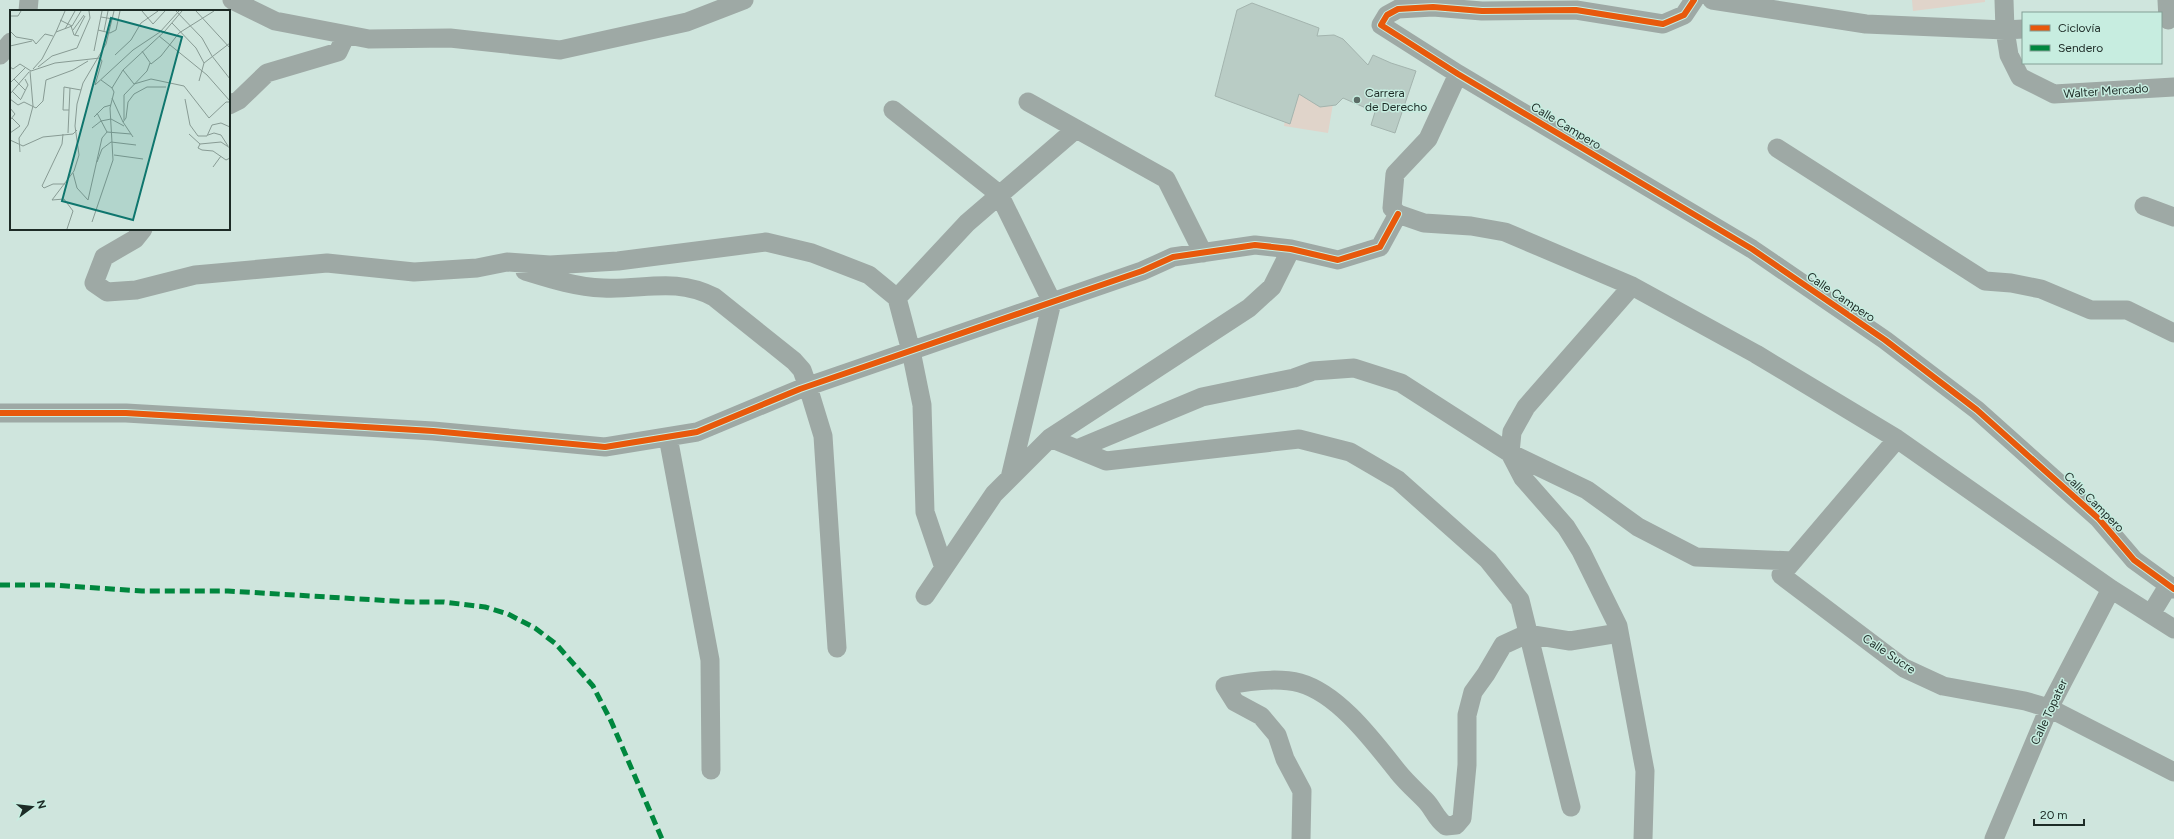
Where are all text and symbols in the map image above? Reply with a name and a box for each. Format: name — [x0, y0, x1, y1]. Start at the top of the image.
inset map — [10, 10, 230, 230]
legend — [2022, 12, 2162, 64]
text: Ciclovía — [2058, 21, 2101, 35]
text: Sendero — [2058, 41, 2103, 55]
street label: Walter Mercado — [2063, 81, 2149, 101]
place label: Carrera de Derecho — [1365, 86, 1427, 114]
marker: Carrera de Derecho — [1352, 95, 1362, 105]
street label: Calle Campero — [1528, 100, 1604, 152]
street label: Calle Campero — [1804, 269, 1878, 325]
street label: Calle Campero — [2061, 469, 2127, 535]
street label: Calle Sucre — [1860, 631, 1918, 677]
street label: Calle Topater — [2028, 677, 2070, 747]
north arrow — [12, 787, 52, 827]
text: N — [34, 799, 49, 810]
scale bar — [2034, 801, 2084, 827]
text: 20 m — [2040, 808, 2068, 822]

